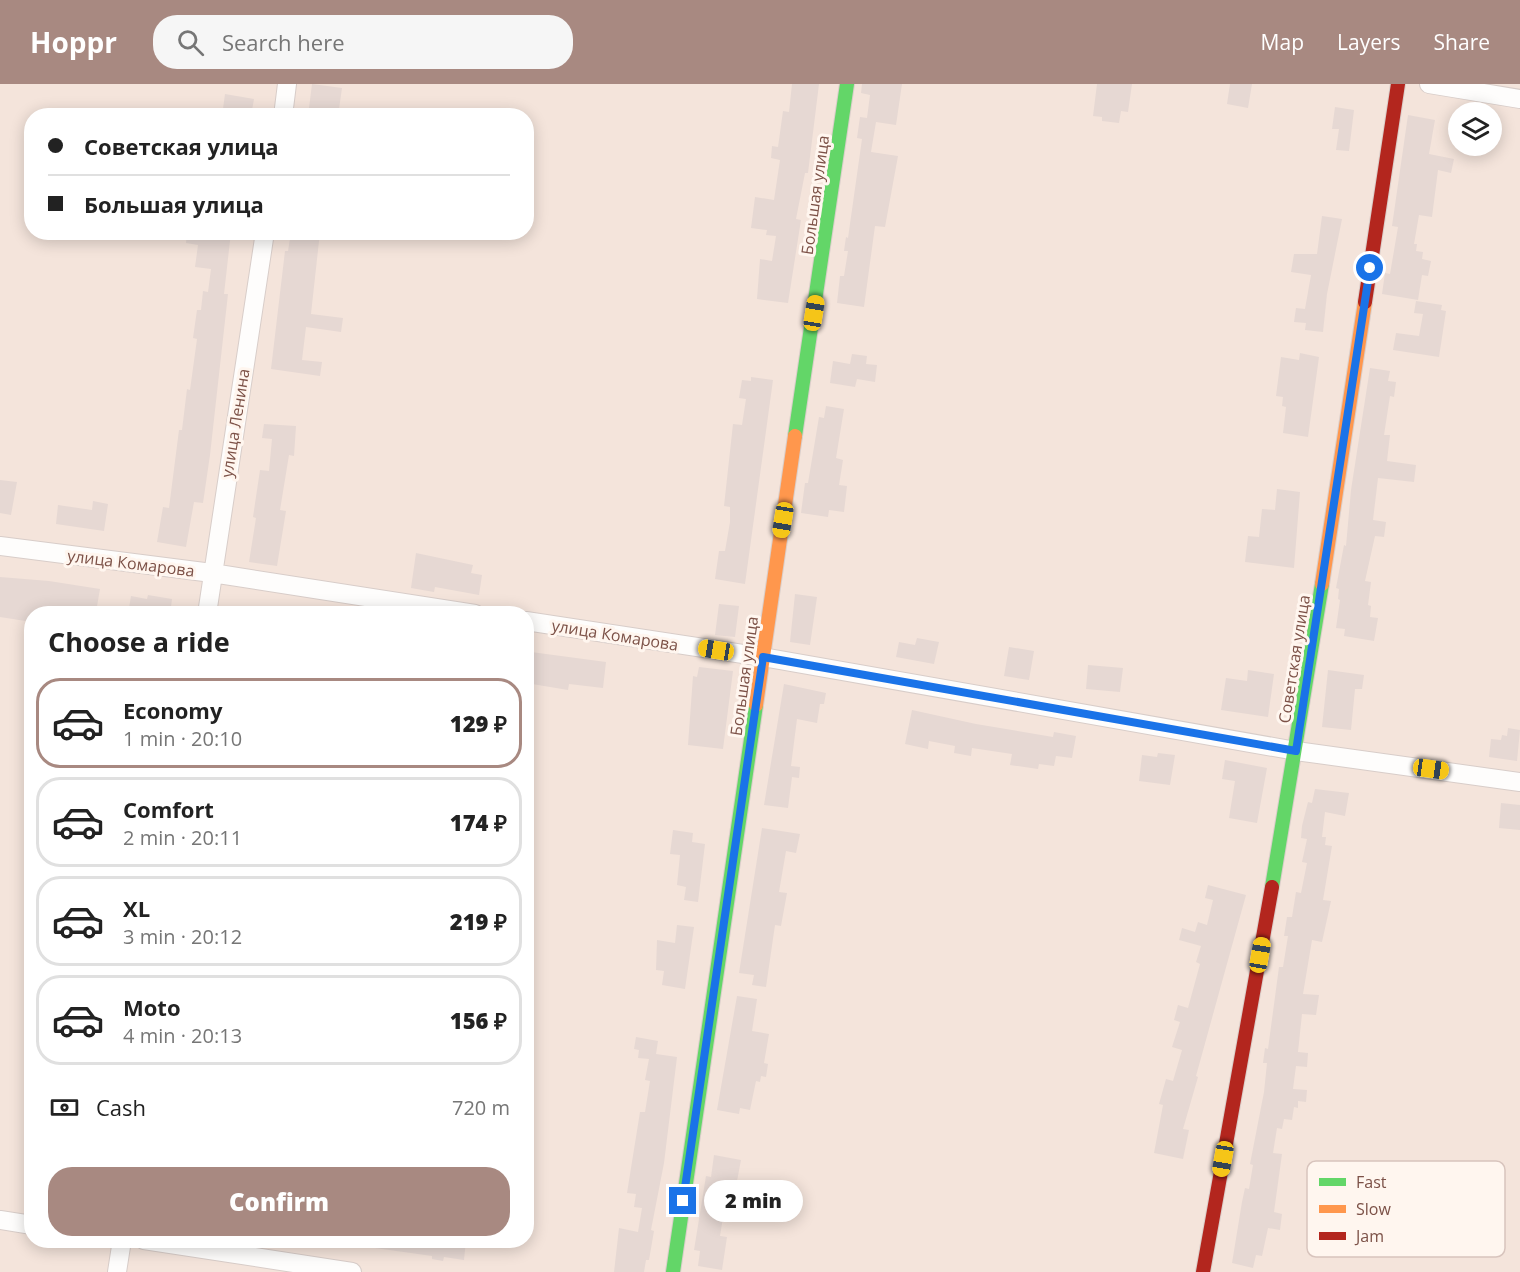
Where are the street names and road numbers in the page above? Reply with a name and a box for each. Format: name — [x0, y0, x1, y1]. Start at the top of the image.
street label: Большая улица — [796, 134, 834, 256]
street label: улица Ленина — [216, 367, 254, 479]
street label: улица Комарова — [66, 544, 196, 582]
street label: Советская улица — [1273, 593, 1315, 725]
street label: улица Комарова — [550, 614, 680, 656]
street label: Большая улица — [725, 615, 763, 737]

